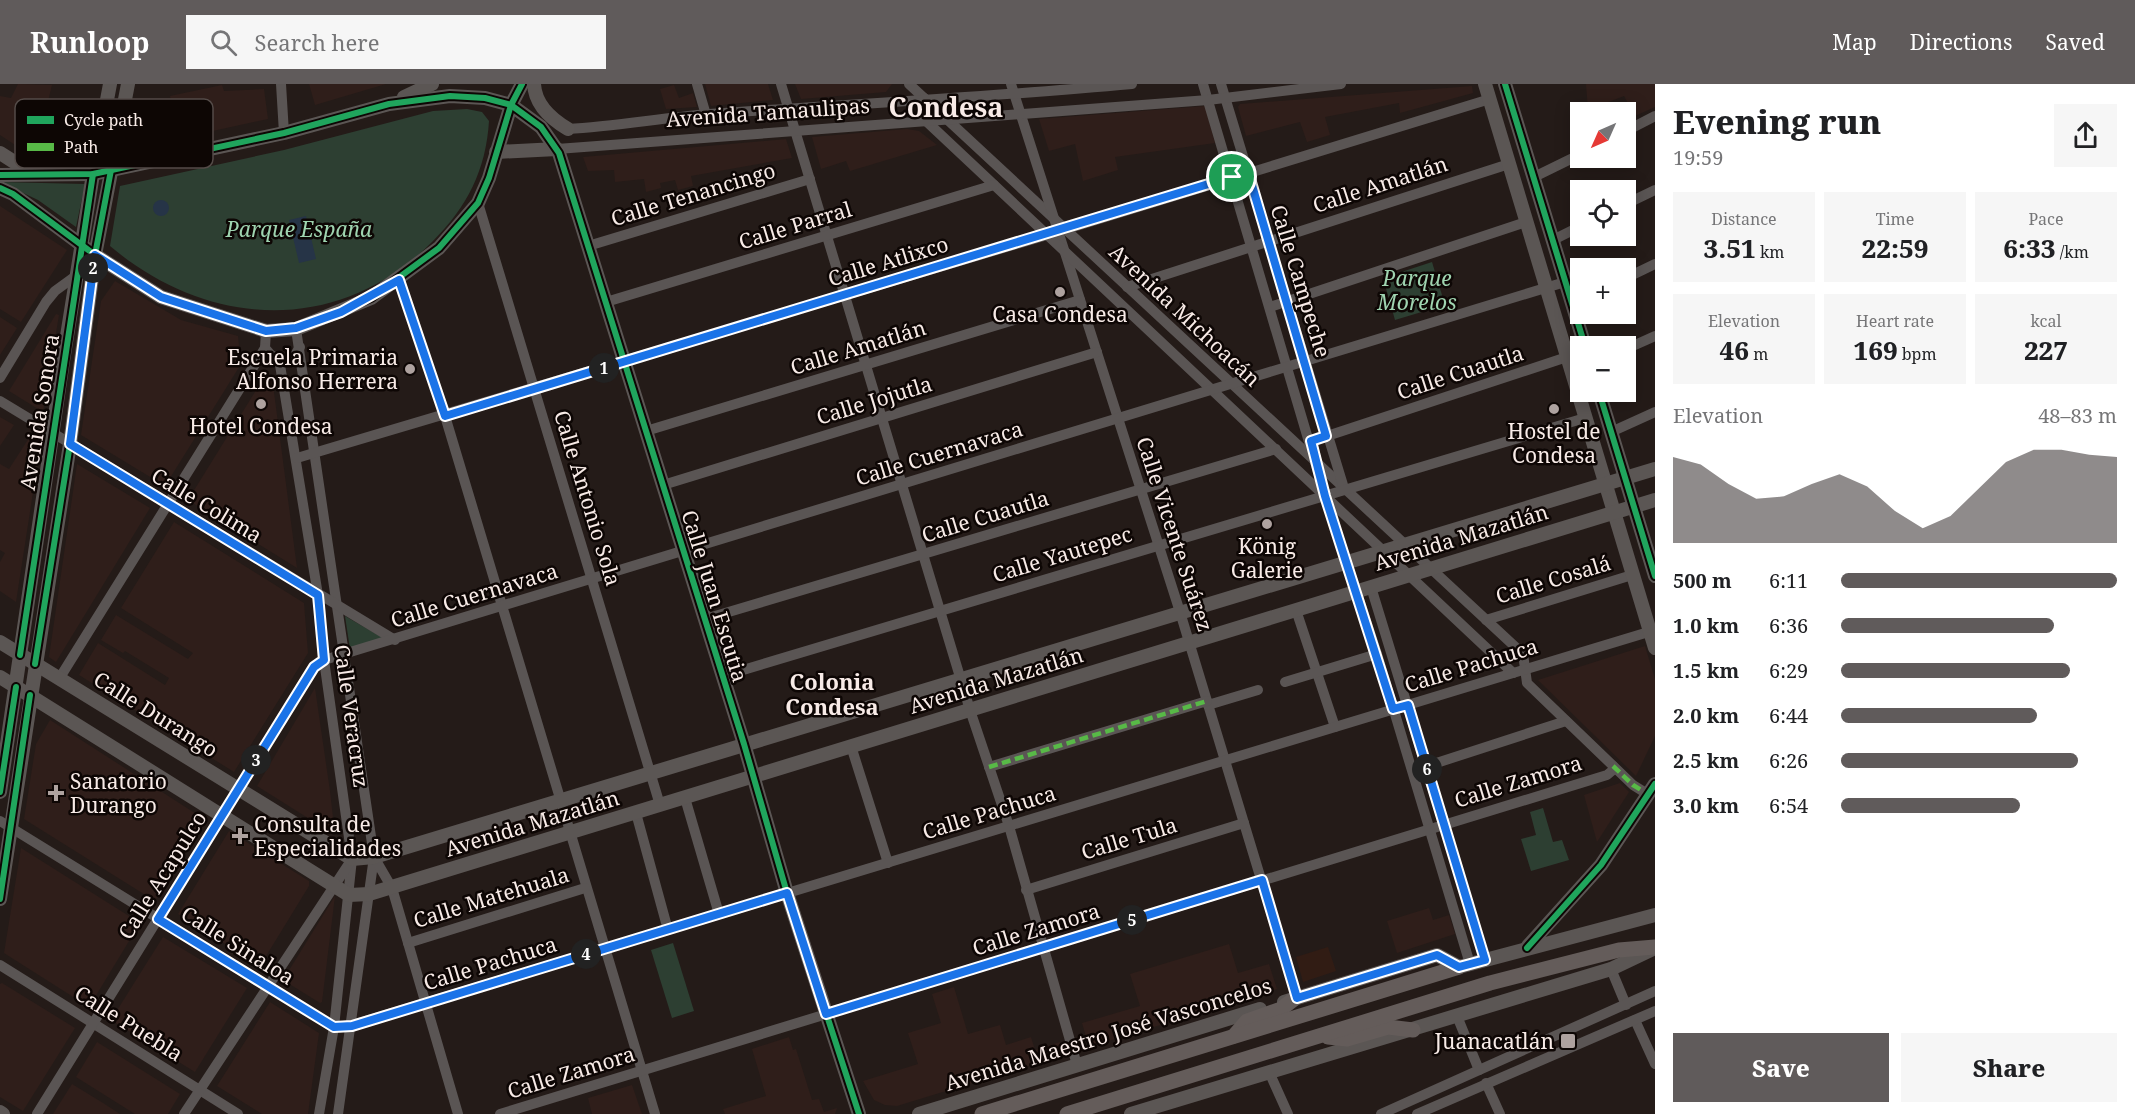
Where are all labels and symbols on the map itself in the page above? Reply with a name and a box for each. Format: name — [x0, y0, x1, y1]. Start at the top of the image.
district label: Condesa — [889, 88, 1003, 125]
street label: Avenida Tamaulipas — [665, 91, 871, 133]
legend — [15, 99, 213, 168]
north arrow — [1570, 102, 1636, 168]
text: Cycle path — [64, 109, 143, 131]
text: Path — [64, 136, 98, 158]
street label: Calle Amatlán — [1309, 149, 1451, 219]
pin — [1206, 151, 1257, 202]
street label: Calle Tenancingo — [607, 156, 779, 232]
street label: Calle Parral — [735, 194, 855, 255]
street label: Calle Campeche — [1265, 201, 1337, 361]
park label: Parque España — [225, 215, 373, 243]
street label: Calle Atlixco — [824, 229, 952, 293]
street label: Avenida Michoacán — [1103, 238, 1267, 392]
pin: 2 — [78, 253, 108, 283]
park label: Parque Morelos — [1376, 264, 1457, 316]
marker: Casa Condesa — [1053, 285, 1067, 299]
place label: Casa Condesa — [992, 300, 1128, 328]
street label: Calle Amatlán — [787, 313, 929, 381]
street label: Avenida Sonora — [13, 332, 65, 492]
street label: Calle Cuautla — [1393, 338, 1527, 406]
place label: Escuela Primaria Alfonso Herrera — [227, 343, 398, 395]
pin: 1 — [589, 353, 619, 383]
marker: Escuela Primaria Alfonso Herrera — [403, 362, 417, 376]
street label: Calle Jojutla — [813, 369, 935, 431]
marker: Hotel Condesa — [254, 397, 268, 411]
marker: Hostel de Condesa — [1547, 402, 1561, 416]
street label: Calle Antonio Sola — [548, 407, 628, 589]
place label: Hotel Condesa — [189, 412, 333, 440]
street label: Calle Cuernavaca — [852, 414, 1026, 492]
place label: Hostel de Condesa — [1508, 417, 1600, 469]
street label: Calle Vicente Suárez — [1130, 433, 1220, 635]
street label: Calle Colima — [146, 461, 268, 549]
street label: Calle Cuautla — [918, 483, 1052, 549]
street label: Avenida Mazatlán — [1370, 497, 1552, 577]
street label: Calle Juan Escutia — [676, 507, 754, 685]
marker: König Galerie — [1260, 517, 1274, 531]
street label: Calle Yautepec — [989, 519, 1135, 589]
place label: König Galerie — [1231, 532, 1303, 584]
street label: Calle Cosalá — [1492, 548, 1614, 610]
street label: Calle Cuernavaca — [387, 556, 561, 634]
street label: Calle Pachuca — [1401, 631, 1541, 699]
street label: Avenida Mazatlán — [905, 640, 1087, 720]
street label: Calle Veracruz — [328, 643, 376, 789]
street label: Calle Durango — [89, 665, 223, 763]
district label: Colonia Condesa — [785, 666, 879, 721]
pin: 3 — [241, 745, 271, 775]
street label: Calle Zamora — [1451, 748, 1585, 814]
pin: 6 — [1412, 754, 1442, 784]
place label: Sanatorio Durango — [70, 767, 167, 819]
street label: Calle Pachuca — [919, 778, 1059, 846]
street label: Avenida Mazatlán — [441, 783, 623, 863]
marker: Sanatorio Durango — [47, 784, 65, 802]
street label: Calle Acapulco — [111, 806, 213, 944]
place label: Consulta de Especialidades — [254, 810, 401, 862]
street label: Calle Tula — [1078, 810, 1180, 866]
marker: Consulta de Especialidades — [231, 827, 249, 845]
street label: Calle Matehuala — [410, 860, 572, 934]
street label: Calle Zamora — [969, 896, 1103, 962]
street label: Calle Sinaloa — [176, 899, 300, 991]
pin: 5 — [1117, 905, 1147, 935]
street label: Calle Pachuca — [420, 929, 560, 997]
pin: 4 — [571, 939, 601, 969]
street label: Avenida Maestro José Vasconcelos — [941, 971, 1275, 1097]
street label: Calle Puebla — [69, 979, 189, 1067]
place label: Juanacatlán — [1434, 1027, 1554, 1055]
marker: Juanacatlán — [1559, 1032, 1577, 1050]
street label: Calle Zamora — [504, 1039, 638, 1105]

